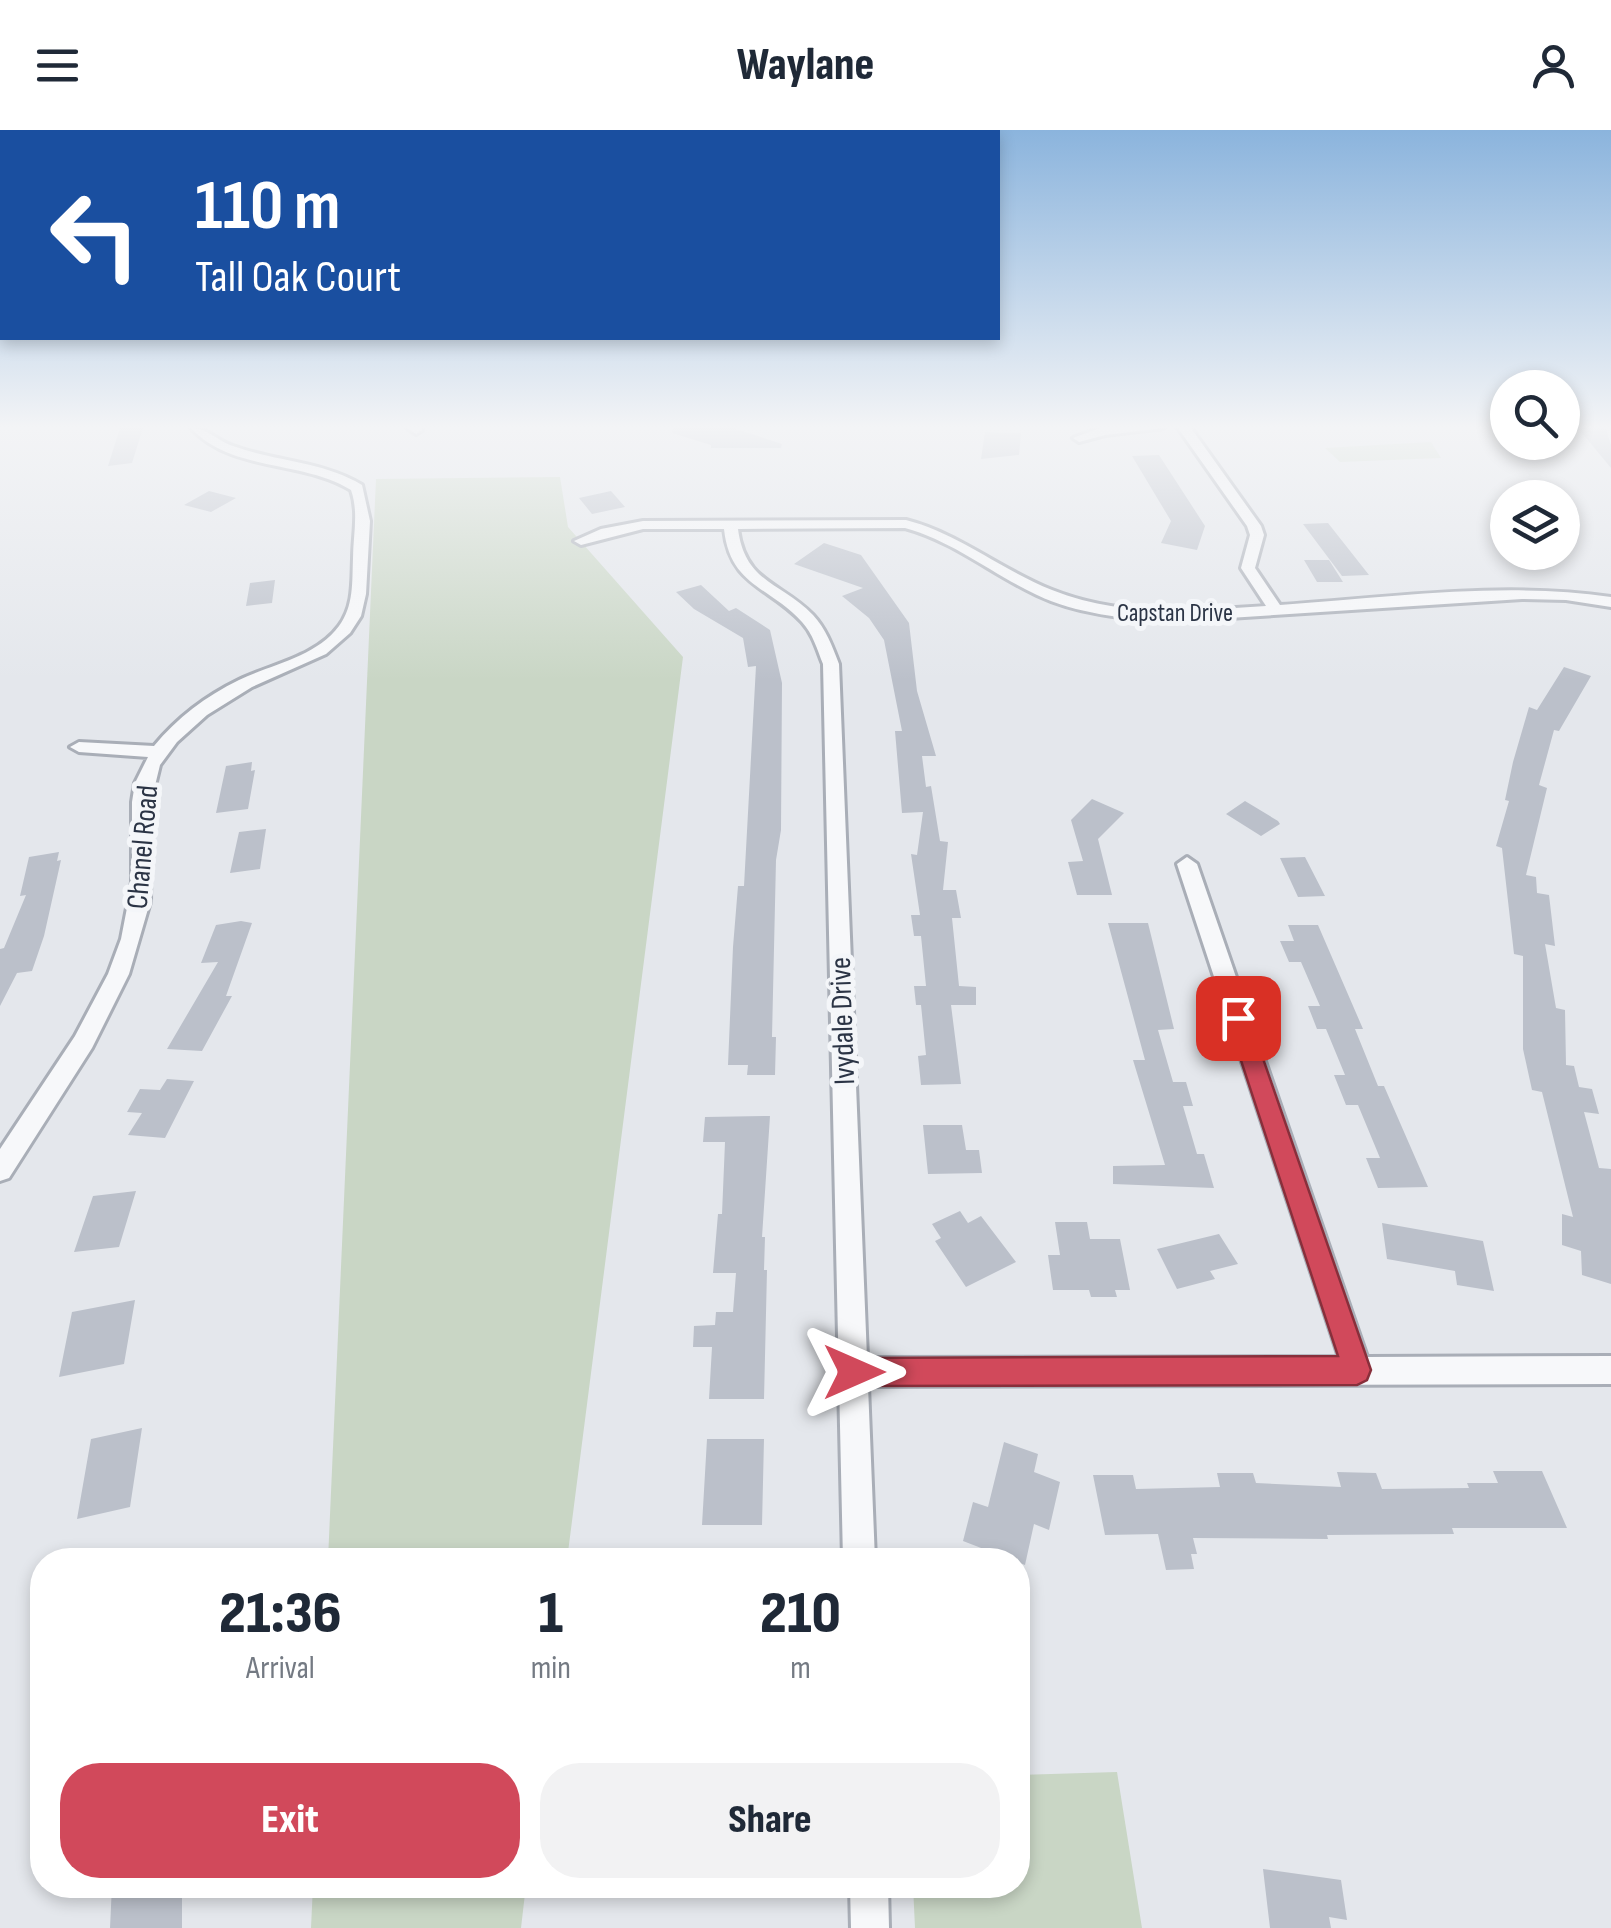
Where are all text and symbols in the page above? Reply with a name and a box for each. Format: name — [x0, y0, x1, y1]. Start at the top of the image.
icon: menu — [30, 38, 85, 93]
text: Waylane — [737, 38, 874, 93]
icon: person — [1526, 38, 1581, 93]
text: 110 m — [195, 165, 341, 249]
icon: left — [30, 170, 160, 300]
text: Tall Oak Court — [195, 250, 401, 305]
map controls — [1490, 370, 1580, 570]
button: search — [1490, 370, 1580, 460]
button: layers — [1490, 480, 1580, 570]
street label: Capstan Drive — [1117, 598, 1233, 629]
street label: Chanel Road — [120, 784, 166, 911]
street label: Ivydale Drive — [823, 956, 863, 1085]
pin — [1196, 976, 1281, 1061]
icon: arrive — [1211, 991, 1266, 1046]
position arrow — [802, 1320, 906, 1424]
text: 21:36 — [219, 1578, 342, 1650]
text: 1 — [539, 1578, 563, 1650]
text: 210 — [760, 1578, 841, 1650]
text: Arrival — [246, 1649, 315, 1688]
text: min — [531, 1649, 571, 1688]
text: m — [790, 1649, 811, 1688]
button: Exit — [60, 1763, 520, 1878]
button: Share — [540, 1763, 1000, 1878]

